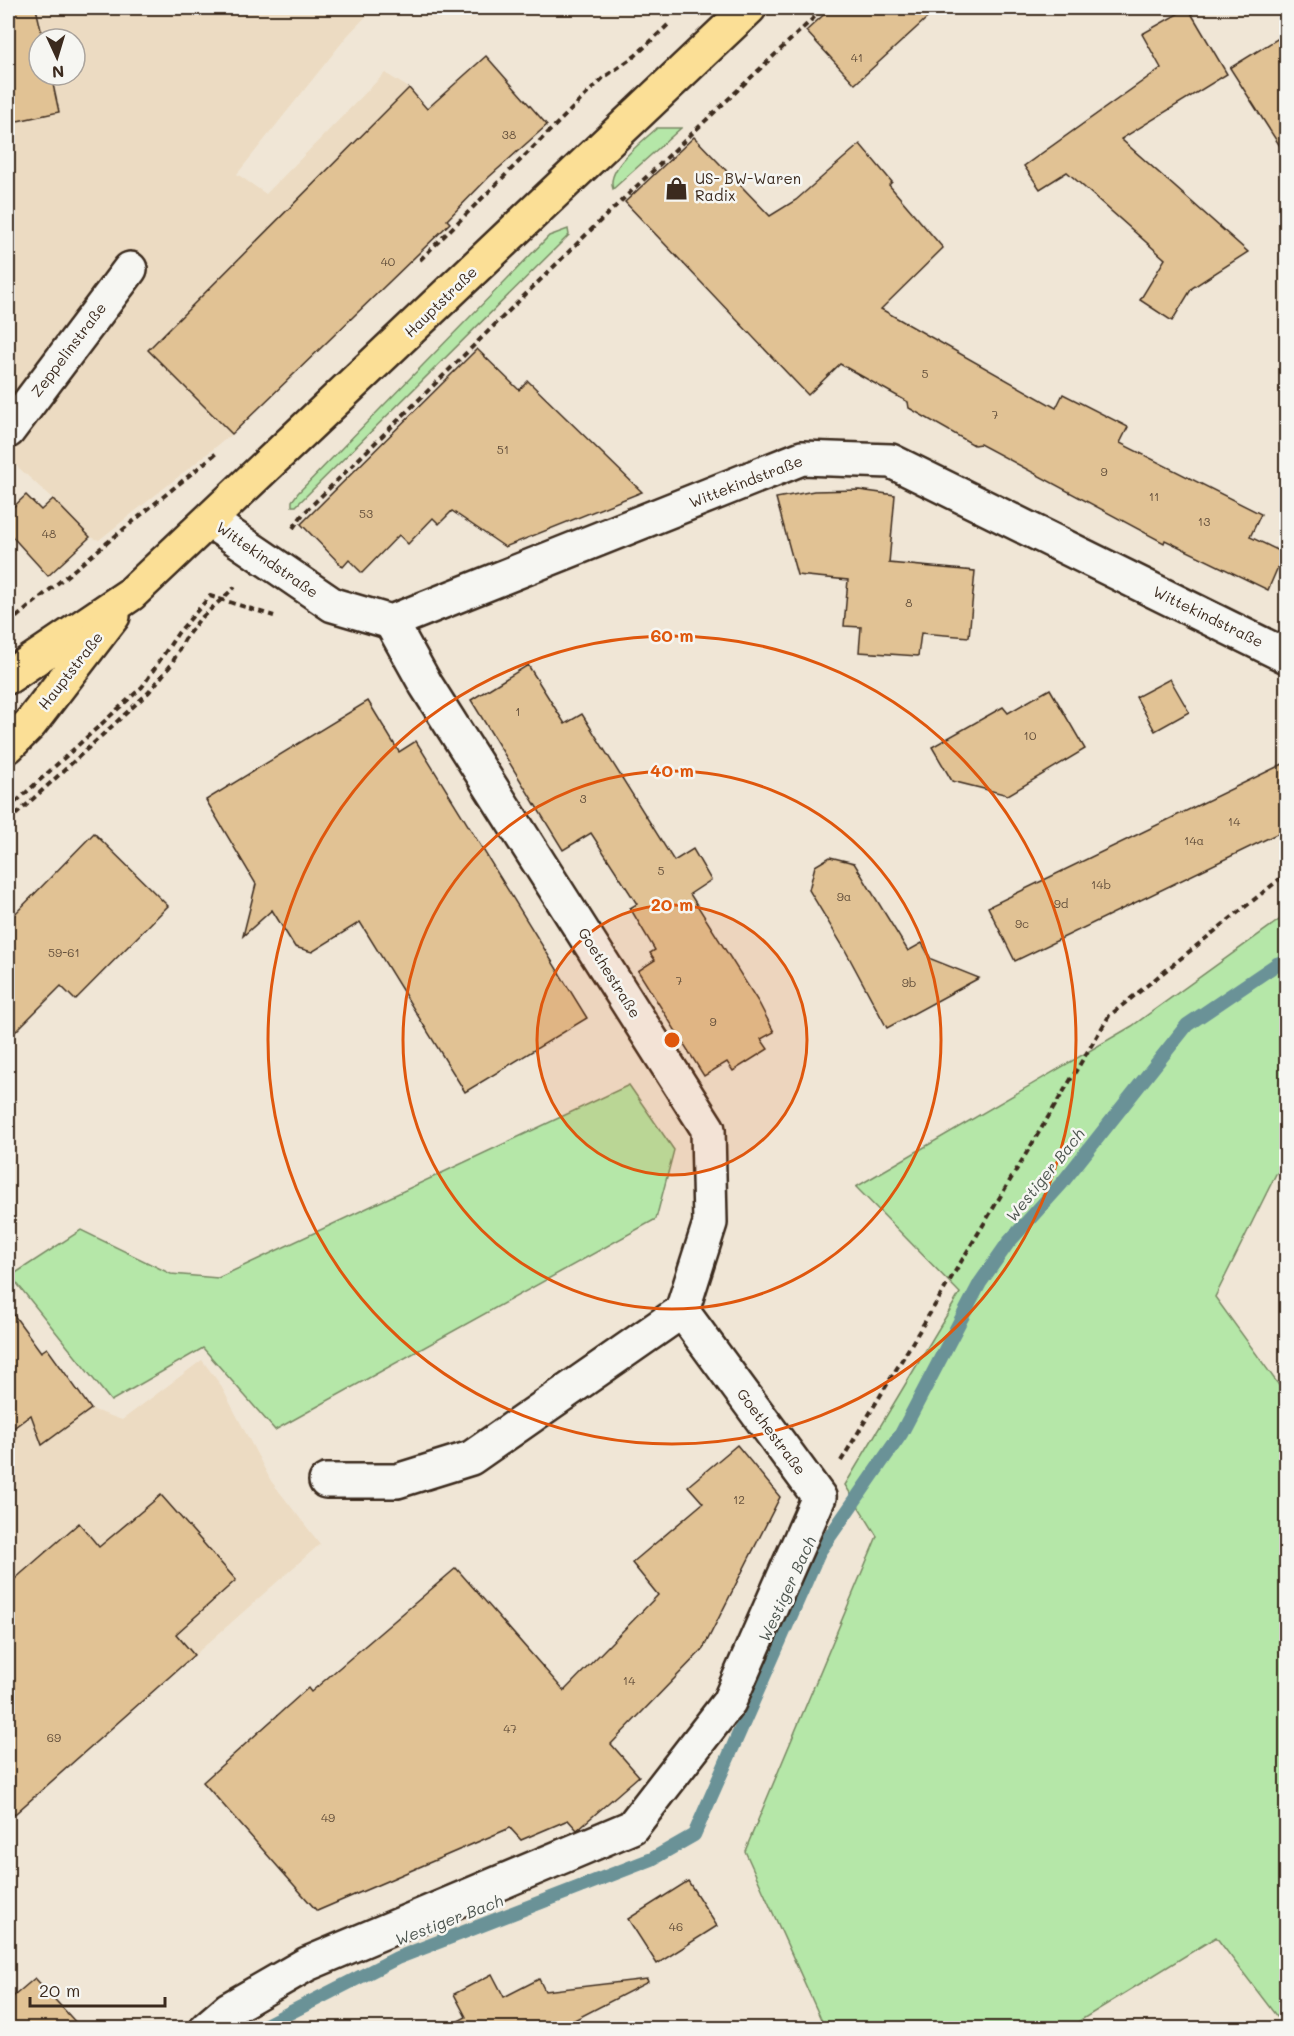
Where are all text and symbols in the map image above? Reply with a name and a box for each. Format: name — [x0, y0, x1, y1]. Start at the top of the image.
north arrow — [27, 27, 87, 87]
house number: 41 — [851, 49, 863, 65]
text: N — [51, 62, 65, 83]
house number: 38 — [502, 126, 516, 142]
place label: US- BW-Waren Radix — [695, 168, 801, 205]
shop icon: US- BW-Waren Radix — [664, 175, 690, 201]
house number: 40 — [381, 253, 396, 269]
street label: Hauptstraße — [400, 262, 481, 341]
street label: Zeppelinstraße — [26, 298, 110, 401]
house number: 5 — [922, 365, 929, 381]
house number: 7 — [992, 406, 999, 422]
house number: 51 — [497, 441, 509, 457]
street label: Wittekindstraße — [686, 450, 805, 512]
house number: 9 — [1100, 463, 1108, 479]
house number: 11 — [1149, 488, 1159, 504]
house number: 53 — [359, 505, 373, 521]
house number: 13 — [1198, 513, 1210, 529]
street label: Wittekindstraße — [213, 517, 323, 602]
house number: 48 — [42, 525, 56, 541]
street label: Wittekindstraße — [1150, 581, 1267, 651]
house number: 8 — [905, 594, 913, 610]
text: 60 m — [650, 623, 694, 647]
street label: Hauptstraße — [33, 627, 107, 713]
house number: 1 — [515, 703, 521, 719]
house number: 10 — [1024, 727, 1037, 743]
text: 40 m — [650, 758, 694, 782]
house number: 3 — [579, 790, 587, 806]
house number: 14 — [1228, 813, 1240, 829]
house number: 14a — [1184, 832, 1204, 848]
house number: 5 — [658, 862, 665, 878]
house number: 14b — [1091, 876, 1111, 892]
house number: 9a — [837, 888, 851, 904]
text: 20 m — [651, 892, 693, 916]
house number: 9d — [1054, 895, 1069, 911]
house number: 9c — [1015, 915, 1029, 931]
street label: Goethestraße — [574, 923, 646, 1022]
house number: 59-61 — [48, 944, 80, 960]
house number: 7 — [676, 972, 683, 988]
house number: 9b — [902, 974, 916, 990]
house number: 9 — [709, 1013, 717, 1029]
centre of rings — [662, 1030, 682, 1050]
water label: Westiger Bach — [1000, 1124, 1089, 1226]
street label: Goethestraße — [733, 1384, 811, 1479]
house number: 12 — [733, 1491, 745, 1507]
water label: Westiger Bach — [753, 1533, 820, 1645]
house number: 14 — [623, 1672, 635, 1688]
house number: 47 — [503, 1720, 517, 1736]
house number: 69 — [47, 1729, 61, 1745]
house number: 49 — [321, 1809, 335, 1825]
water label: Westiger Bach — [392, 1889, 506, 1950]
house number: 46 — [669, 1918, 683, 1934]
scale bar — [30, 1970, 165, 2008]
text: 20 m — [39, 1978, 80, 2002]

